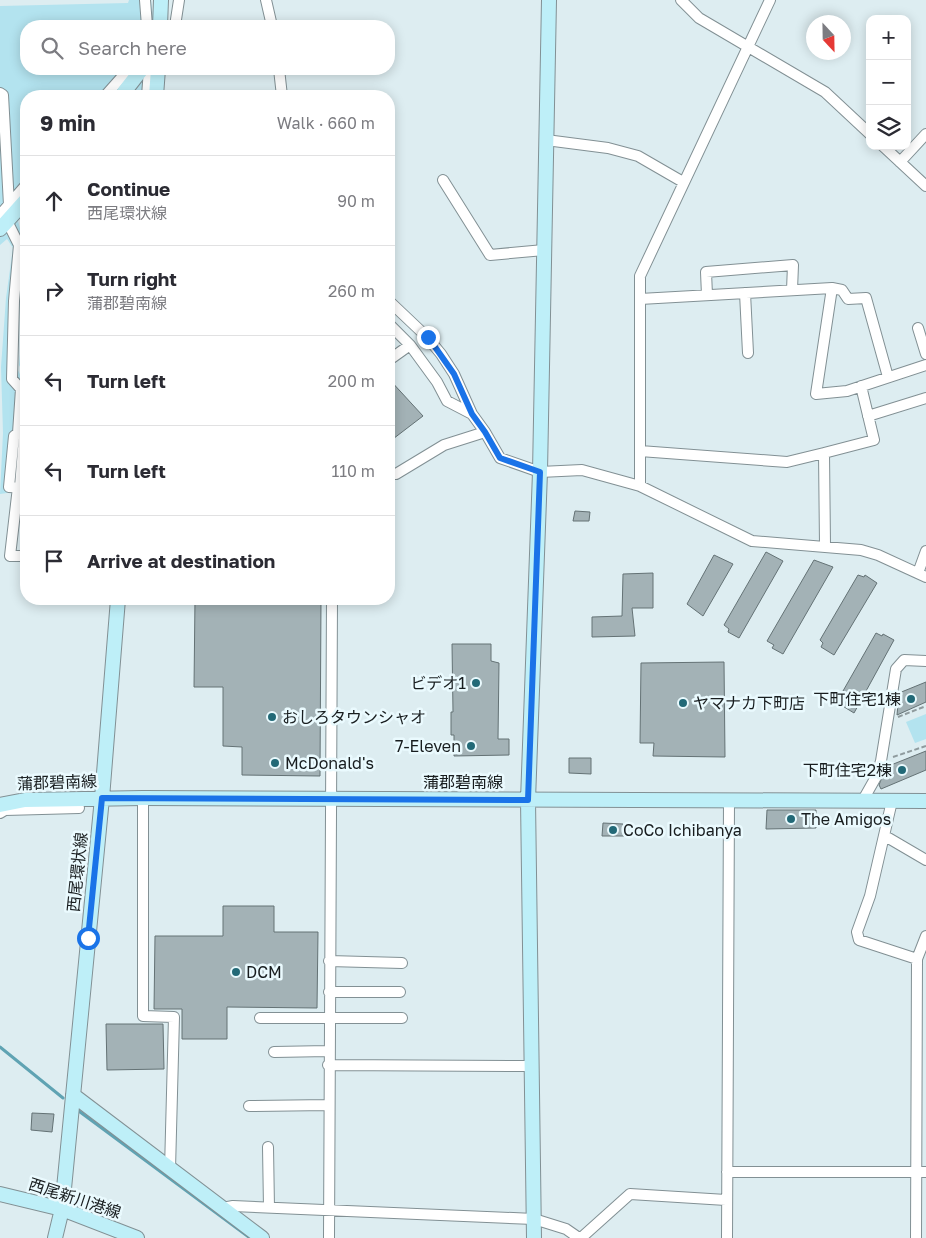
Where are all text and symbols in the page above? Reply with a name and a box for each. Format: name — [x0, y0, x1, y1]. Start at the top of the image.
north arrow — [806, 15, 851, 60]
map controls — [866, 15, 911, 150]
button: + — [866, 15, 911, 60]
search box — [20, 20, 395, 75]
icon: search — [38, 34, 66, 62]
text: Search here — [78, 36, 187, 59]
button: − — [866, 60, 911, 105]
button: layers — [866, 105, 911, 150]
text: 9 min — [40, 110, 95, 136]
text: Walk · 660 m — [277, 113, 375, 133]
text: Continue — [87, 177, 170, 200]
icon: ahead — [40, 187, 68, 215]
text: 90 m — [337, 191, 375, 211]
text: 西尾環状線 — [87, 203, 167, 223]
text: Turn right — [87, 267, 177, 290]
icon: right — [40, 277, 68, 305]
text: 260 m — [328, 281, 375, 301]
text: 蒲郡碧南線 — [87, 293, 167, 313]
route end — [417, 326, 440, 349]
icon: left — [40, 367, 68, 395]
text: Turn left — [87, 369, 166, 392]
text: 200 m — [328, 371, 375, 391]
icon: left — [40, 457, 68, 485]
text: Turn left — [87, 459, 166, 482]
text: 110 m — [331, 461, 375, 481]
icon: arrive — [40, 547, 68, 575]
text: Arrive at destination — [87, 549, 275, 572]
place label: ビデオ1 — [410, 673, 466, 693]
marker: ビデオ1 — [470, 677, 482, 689]
place label: 下町住宅1棟 — [813, 689, 901, 709]
place label: ヤマナカ下町店 — [693, 693, 805, 713]
marker: 下町住宅1棟 — [905, 693, 917, 705]
marker: ヤマナカ下町店 — [677, 697, 689, 709]
place label: おしろタウンシャオ — [282, 707, 426, 727]
marker: おしろタウンシャオ — [266, 711, 278, 723]
place label: 7-Eleven — [395, 736, 461, 756]
marker: 7-Eleven — [465, 740, 477, 752]
place label: McDonald's — [285, 753, 374, 773]
marker: McDonald's — [269, 757, 281, 769]
place label: 下町住宅2棟 — [803, 760, 892, 780]
marker: 下町住宅2棟 — [896, 764, 908, 776]
street label: 蒲郡碧南線 — [17, 771, 97, 793]
street label: 蒲郡碧南線 — [423, 772, 503, 792]
place label: The Amigos — [801, 809, 891, 829]
marker: The Amigos — [785, 813, 797, 825]
place label: CoCo Ichibanya — [623, 820, 742, 840]
marker: CoCo Ichibanya — [607, 824, 619, 836]
street label: 西尾環状線 — [63, 831, 91, 913]
route start — [77, 927, 100, 950]
place label: DCM — [246, 962, 282, 982]
marker: DCM — [230, 966, 242, 978]
street label: 西尾新川港線 — [26, 1174, 124, 1222]

